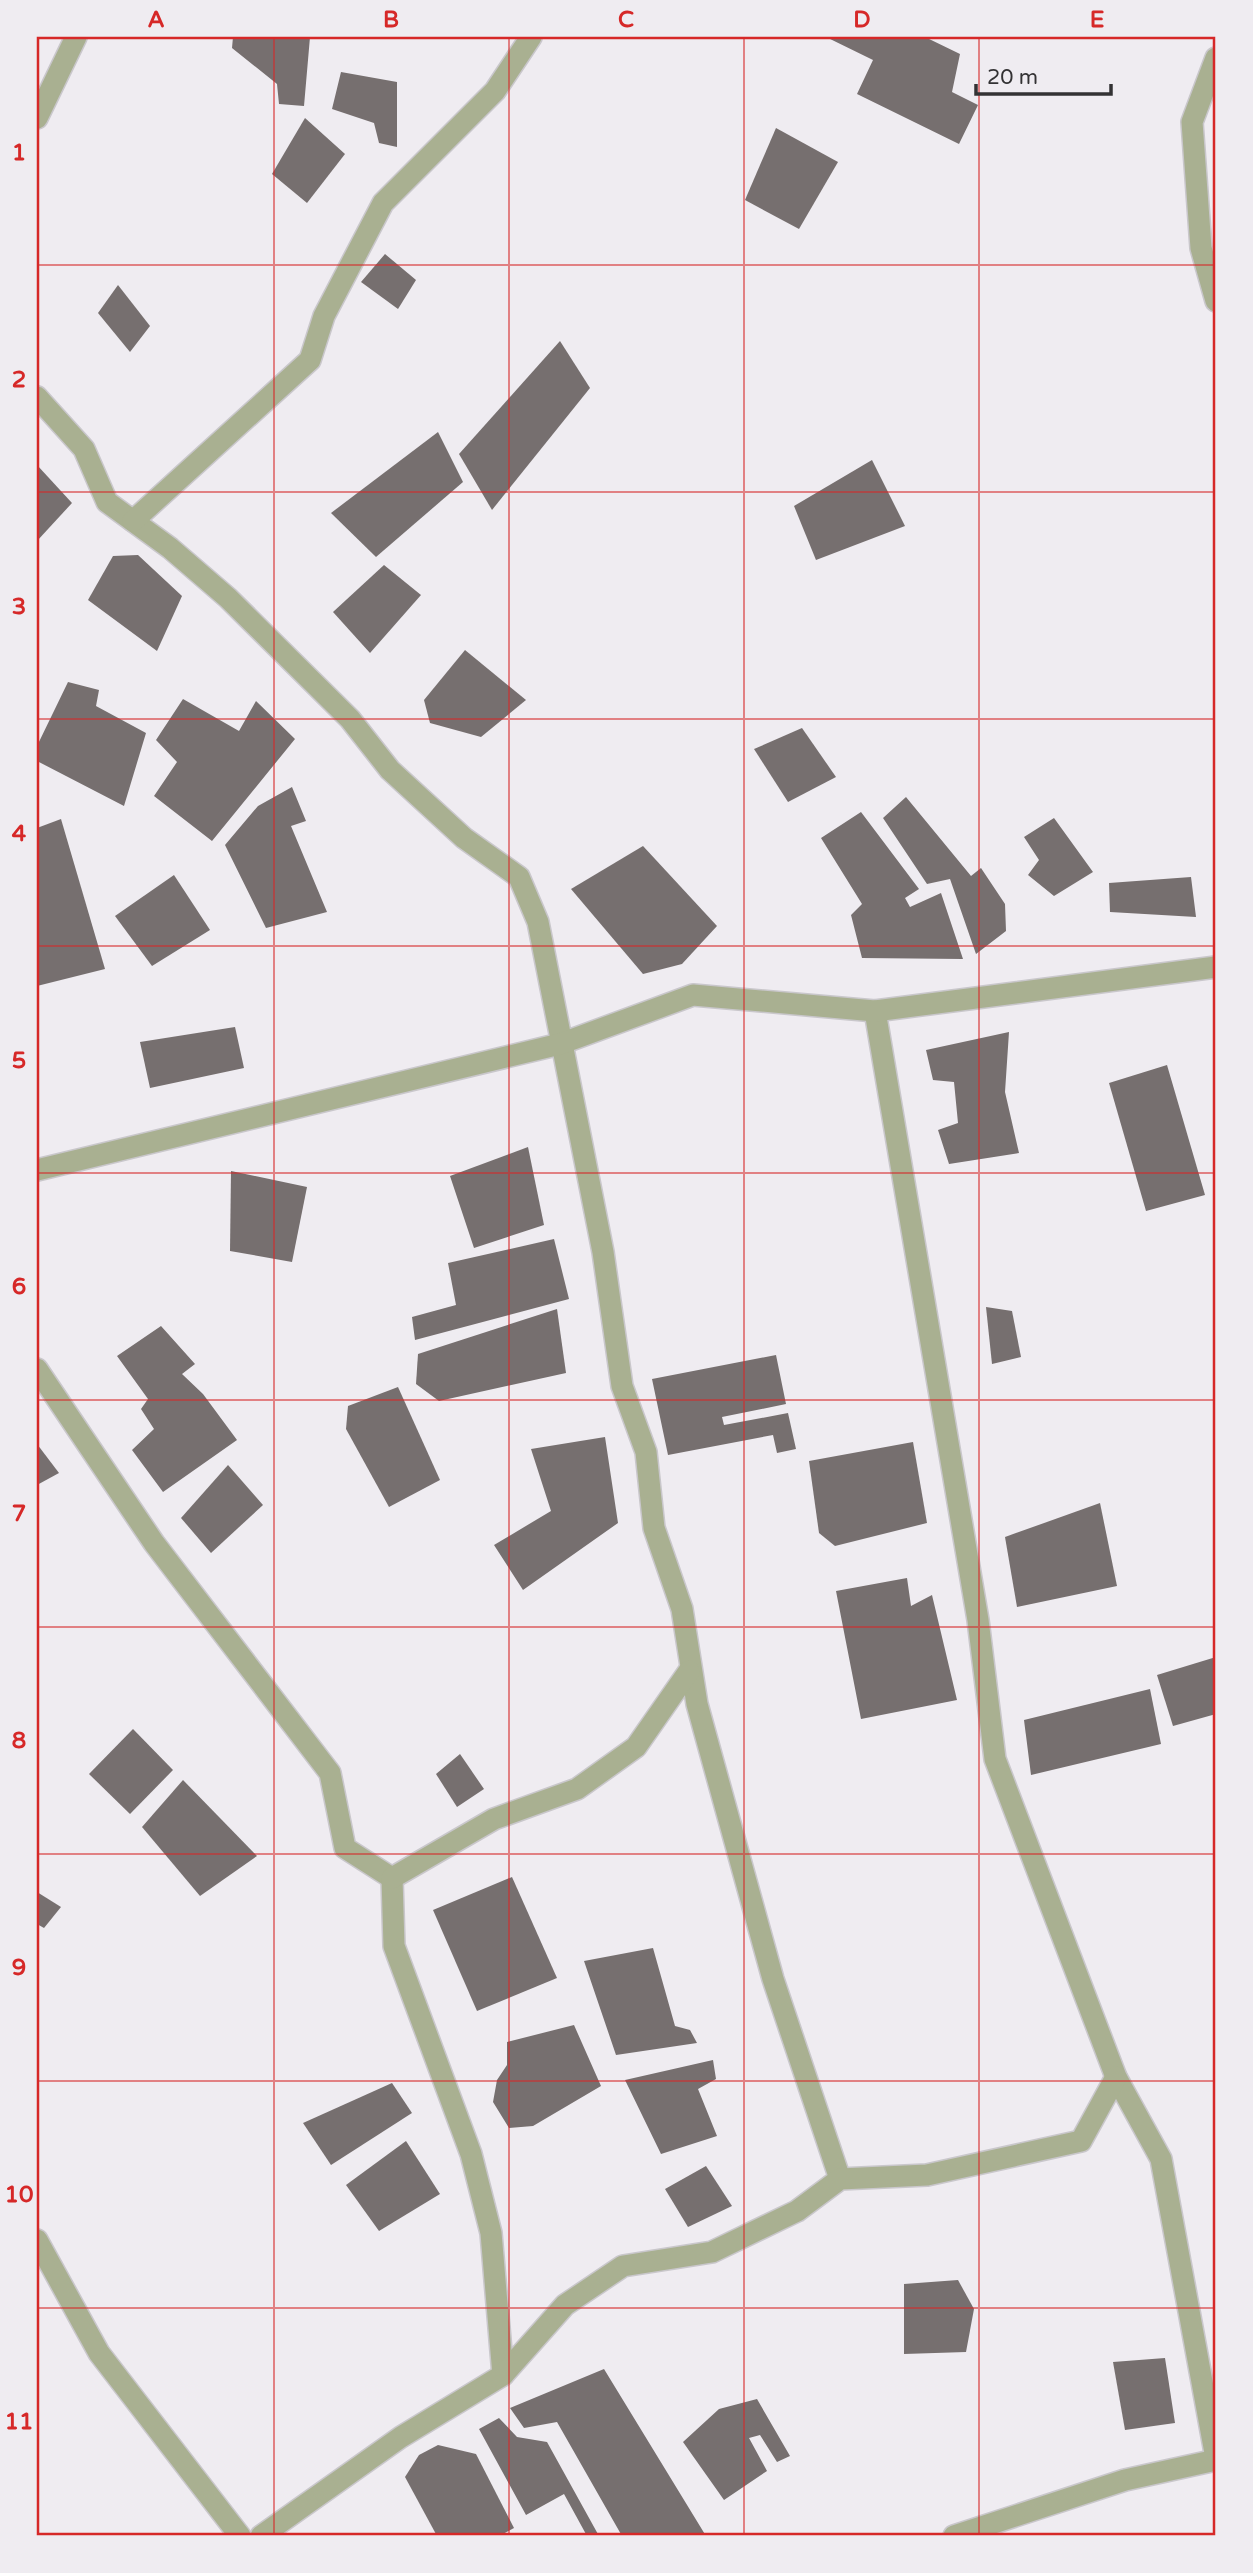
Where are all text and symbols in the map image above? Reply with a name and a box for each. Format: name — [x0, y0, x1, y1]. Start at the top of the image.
text: A — [147, 6, 165, 34]
text: B — [383, 6, 399, 34]
text: C — [618, 6, 634, 34]
text: D — [853, 6, 871, 34]
text: E — [1090, 6, 1104, 34]
scale bar — [976, 52, 1111, 96]
text: 20 m — [987, 65, 1038, 90]
text: 1 — [12, 139, 26, 167]
text: 2 — [12, 366, 26, 394]
text: 3 — [12, 593, 26, 621]
text: 4 — [12, 820, 27, 848]
text: 5 — [12, 1047, 26, 1075]
text: 6 — [12, 1273, 26, 1301]
text: 7 — [12, 1500, 26, 1528]
text: 8 — [12, 1727, 26, 1755]
text: 9 — [12, 1954, 26, 1982]
text: 10 — [5, 2181, 33, 2209]
text: 11 — [5, 2408, 33, 2436]

